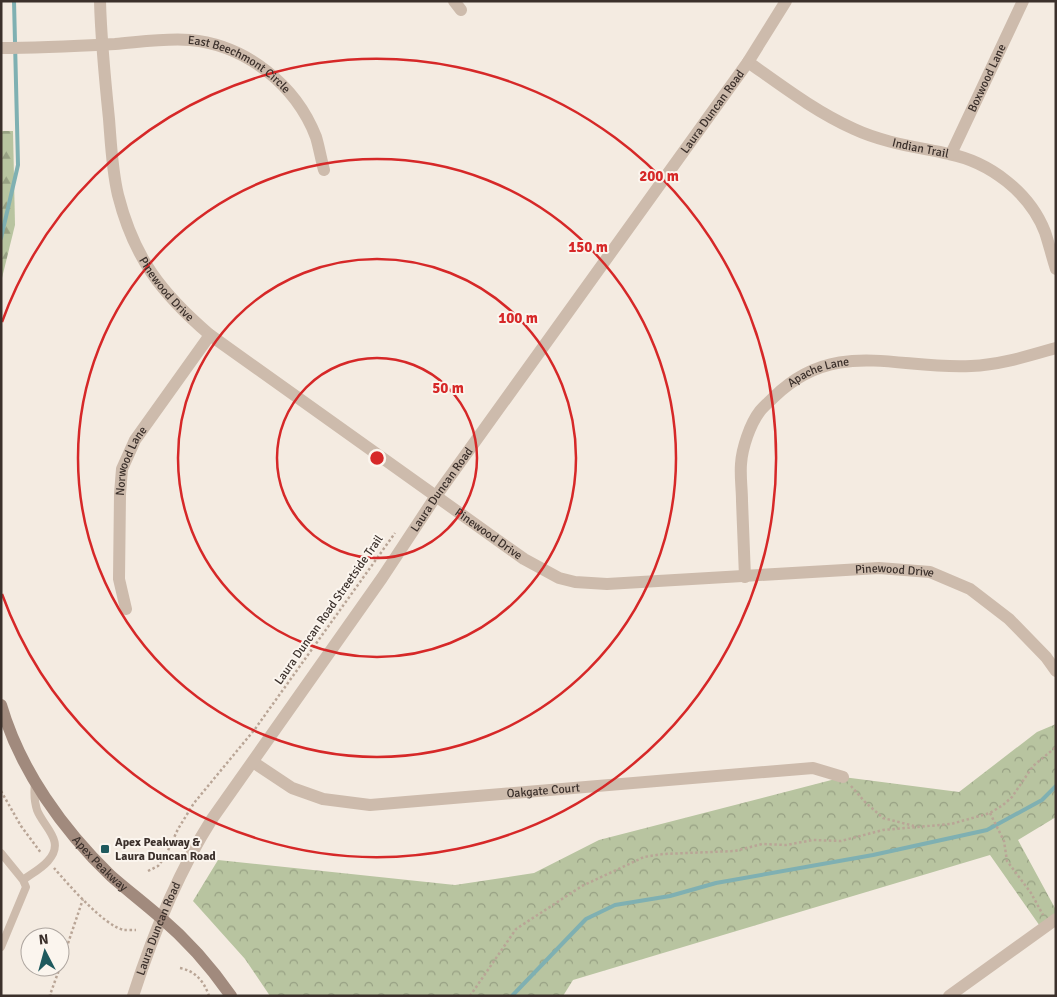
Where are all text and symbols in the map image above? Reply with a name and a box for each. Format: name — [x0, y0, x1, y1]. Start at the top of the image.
street label: East Beechmont Circle — [187, 32, 294, 96]
street label: Boxwood Lane — [964, 41, 1009, 115]
street label: Laura Duncan Road — [677, 67, 748, 156]
street label: Indian Trail — [891, 135, 951, 161]
text: 200 m — [639, 167, 679, 185]
text: 150 m — [568, 238, 608, 256]
street label: Pinewood Drive — [136, 254, 197, 324]
text: 100 m — [498, 309, 538, 327]
street label: Apache Lane — [784, 354, 850, 390]
text: 50 m — [432, 379, 464, 397]
street label: Norwood Lane — [112, 423, 150, 496]
street label: Laura Duncan Road — [407, 444, 476, 535]
centre of rings — [368, 449, 386, 467]
street label: Pinewood Drive — [452, 505, 525, 563]
street label: Laura Duncan Road Streetside Trail — [271, 532, 387, 688]
street label: Pinewood Drive — [855, 560, 937, 581]
street label: Oakgate Court — [506, 780, 581, 801]
street label: Apex Peakway — [69, 833, 131, 895]
place label: Apex Peakway & Laura Duncan Road — [115, 835, 216, 864]
marker: Apex Peakway & Laura Duncan Road — [99, 843, 111, 855]
street label: Laura Duncan Road — [133, 879, 184, 977]
north arrow — [20, 927, 70, 977]
text: N — [38, 931, 49, 949]

